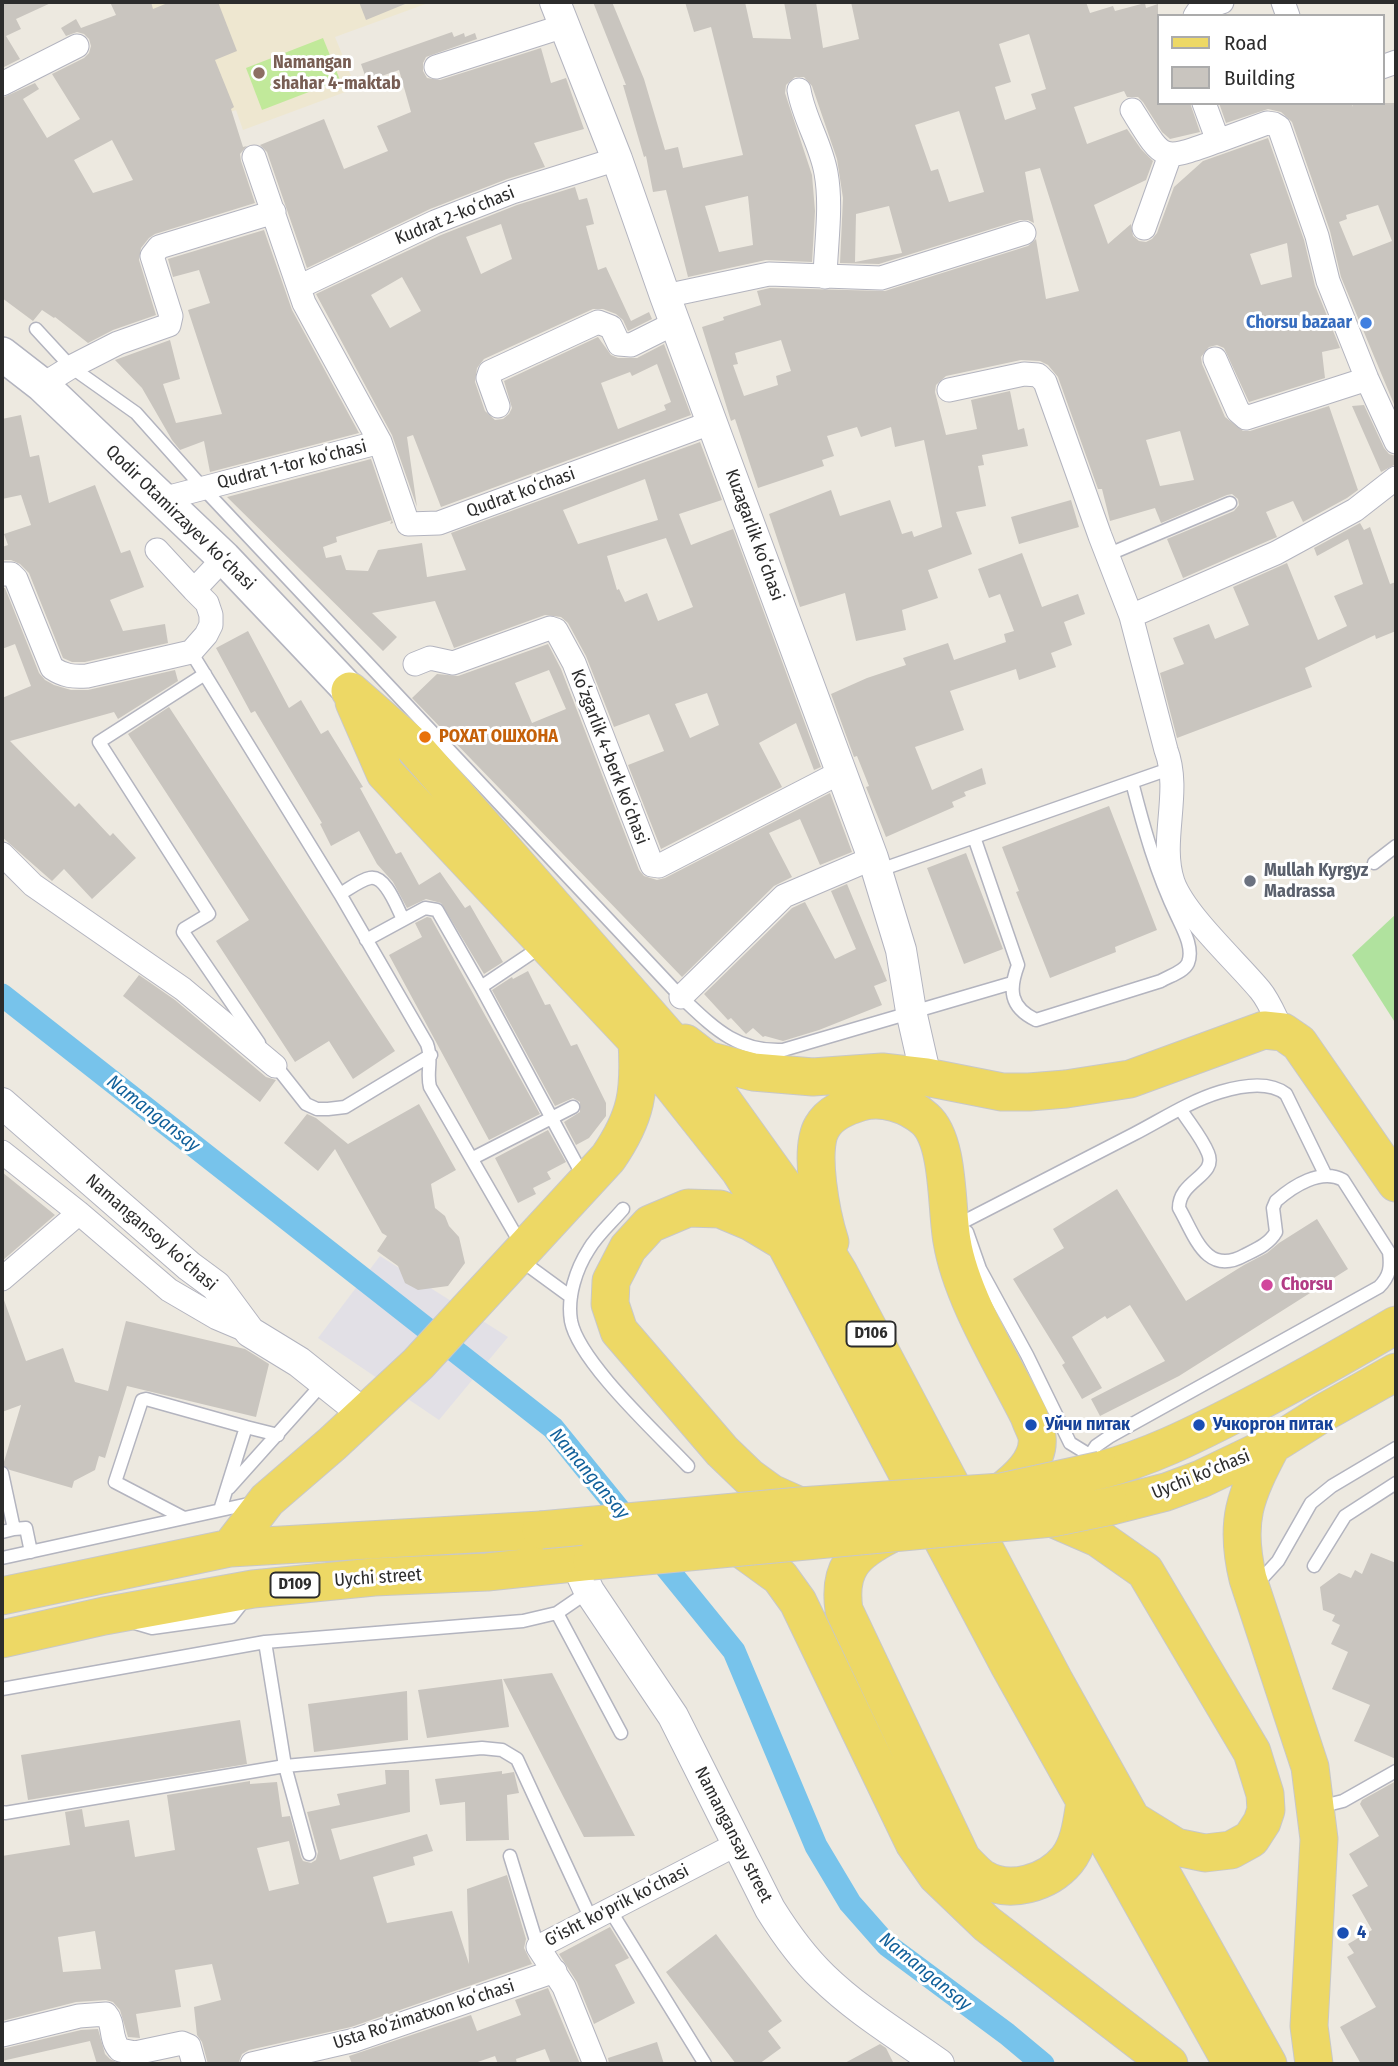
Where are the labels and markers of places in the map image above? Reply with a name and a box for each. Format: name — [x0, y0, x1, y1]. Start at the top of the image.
place label: Namangan shahar 4-maktab — [273, 52, 401, 94]
marker: Namangan shahar 4-maktab — [251, 65, 267, 81]
place label: Chorsu bazaar — [1246, 312, 1352, 334]
marker: Chorsu bazaar — [1358, 315, 1374, 331]
place label: РОХАТ ОШХОНА — [439, 726, 558, 748]
marker: РОХАТ ОШХОНА — [417, 729, 433, 745]
place label: Mullah Kyrgyz Madrassa — [1264, 860, 1368, 903]
marker: Mullah Kyrgyz Madrassa — [1242, 873, 1258, 889]
place label: Chorsu — [1281, 1274, 1333, 1296]
marker: Chorsu — [1259, 1277, 1275, 1293]
place label: Уйчи питак — [1045, 1414, 1130, 1436]
place label: Учкоргон питак — [1213, 1414, 1333, 1436]
marker: Уйчи питак — [1023, 1417, 1039, 1433]
marker: Учкоргон питак — [1191, 1417, 1207, 1433]
place label: 4 — [1357, 1922, 1366, 1944]
marker: 4 — [1335, 1925, 1351, 1941]

